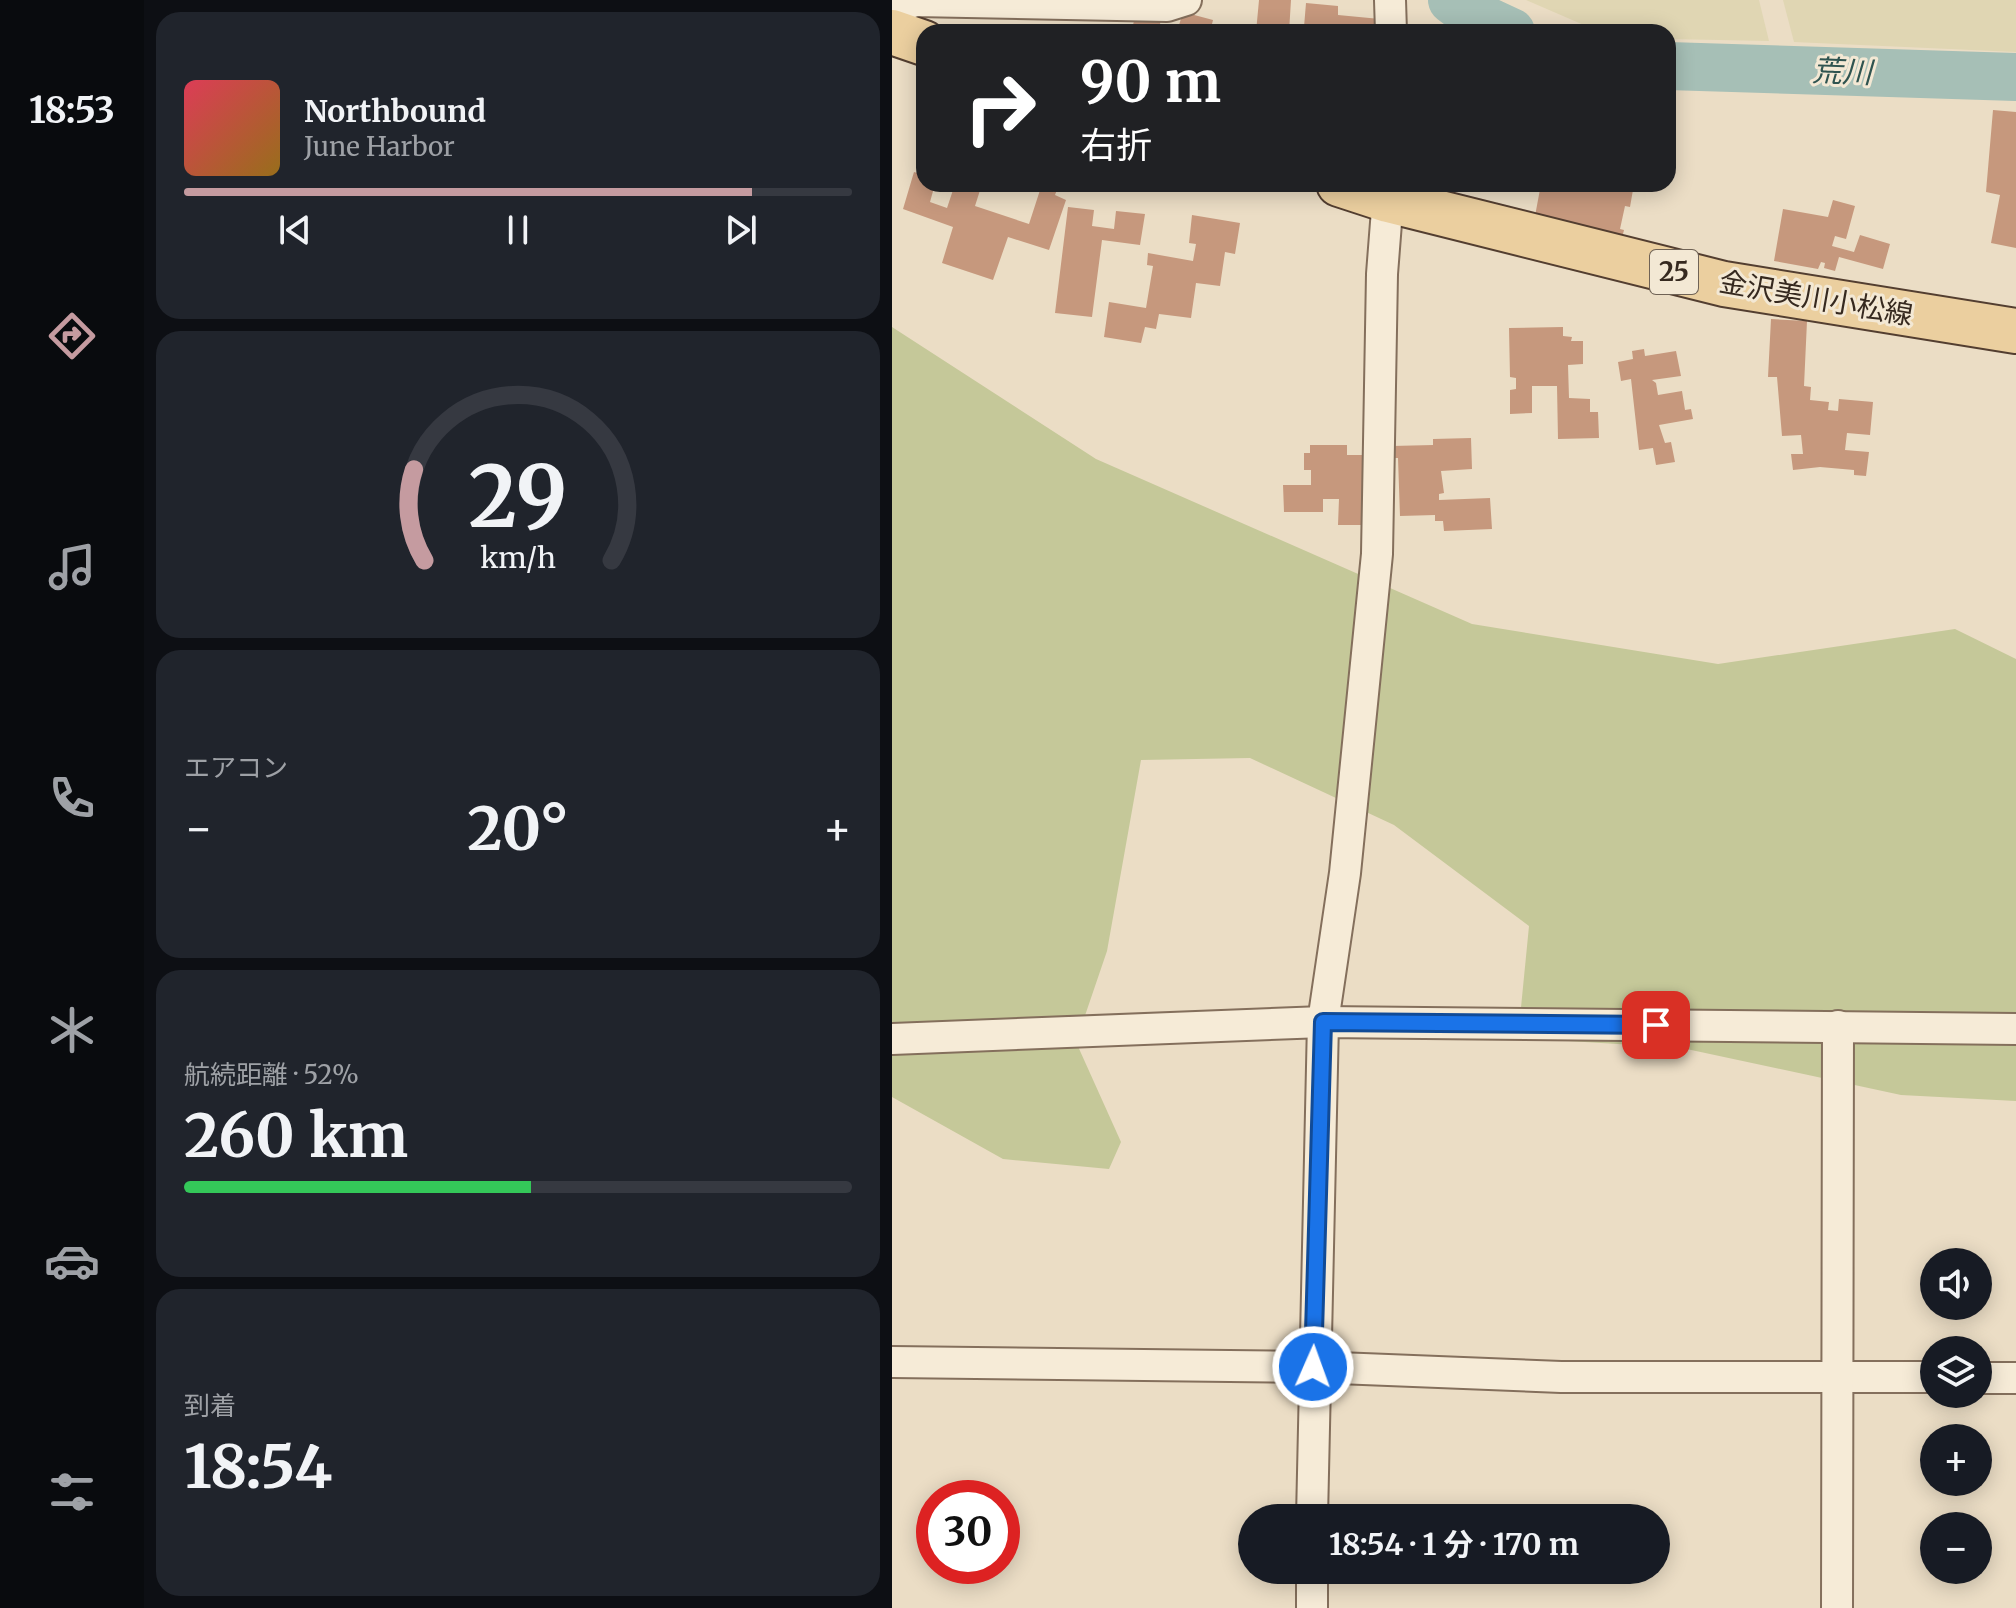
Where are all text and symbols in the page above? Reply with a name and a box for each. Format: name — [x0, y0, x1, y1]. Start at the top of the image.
text: 90 m — [1080, 47, 1221, 117]
water label: 荒川 — [1811, 51, 1876, 91]
icon: right — [948, 56, 1052, 160]
text: 18:53 — [29, 88, 115, 133]
text: Northbound — [304, 92, 486, 130]
text: 右折 — [1080, 123, 1152, 168]
text: June Harbor — [304, 130, 455, 163]
icon: previous — [273, 208, 317, 252]
icon: pause — [496, 208, 540, 252]
icon: next — [719, 208, 763, 252]
road number: 25 — [1650, 250, 1698, 294]
street label: 金沢美川小松線 — [1716, 263, 1916, 333]
icon: directions — [44, 308, 100, 364]
text: 29 — [469, 444, 567, 549]
icon: music — [44, 539, 100, 595]
text: km/h — [480, 540, 556, 576]
text: エアコン — [184, 751, 288, 784]
icon: phone — [44, 770, 100, 826]
text: 20° — [467, 791, 569, 866]
text: − — [184, 801, 213, 856]
text: + — [823, 801, 852, 856]
pin — [1622, 991, 1690, 1059]
icon: climate — [44, 1002, 100, 1058]
icon: arrive — [1634, 1003, 1678, 1047]
text: 航続距離 · 52% — [184, 1058, 359, 1091]
text: 260 km — [184, 1098, 408, 1173]
icon: car — [44, 1233, 100, 1289]
map controls — [1920, 1248, 1992, 1584]
button: sound — [1920, 1248, 1992, 1320]
position arrow — [1271, 1325, 1355, 1409]
button: layers — [1920, 1336, 1992, 1408]
text: 到着 — [184, 1389, 236, 1422]
button: + — [1920, 1424, 1992, 1496]
text: 18:54 — [184, 1429, 332, 1504]
icon: filters — [44, 1464, 100, 1520]
speed limit sign: 30 — [916, 1480, 1020, 1584]
button: − — [1920, 1512, 1992, 1584]
text: 18:54 · 1 分 · 170 m — [1329, 1525, 1579, 1563]

